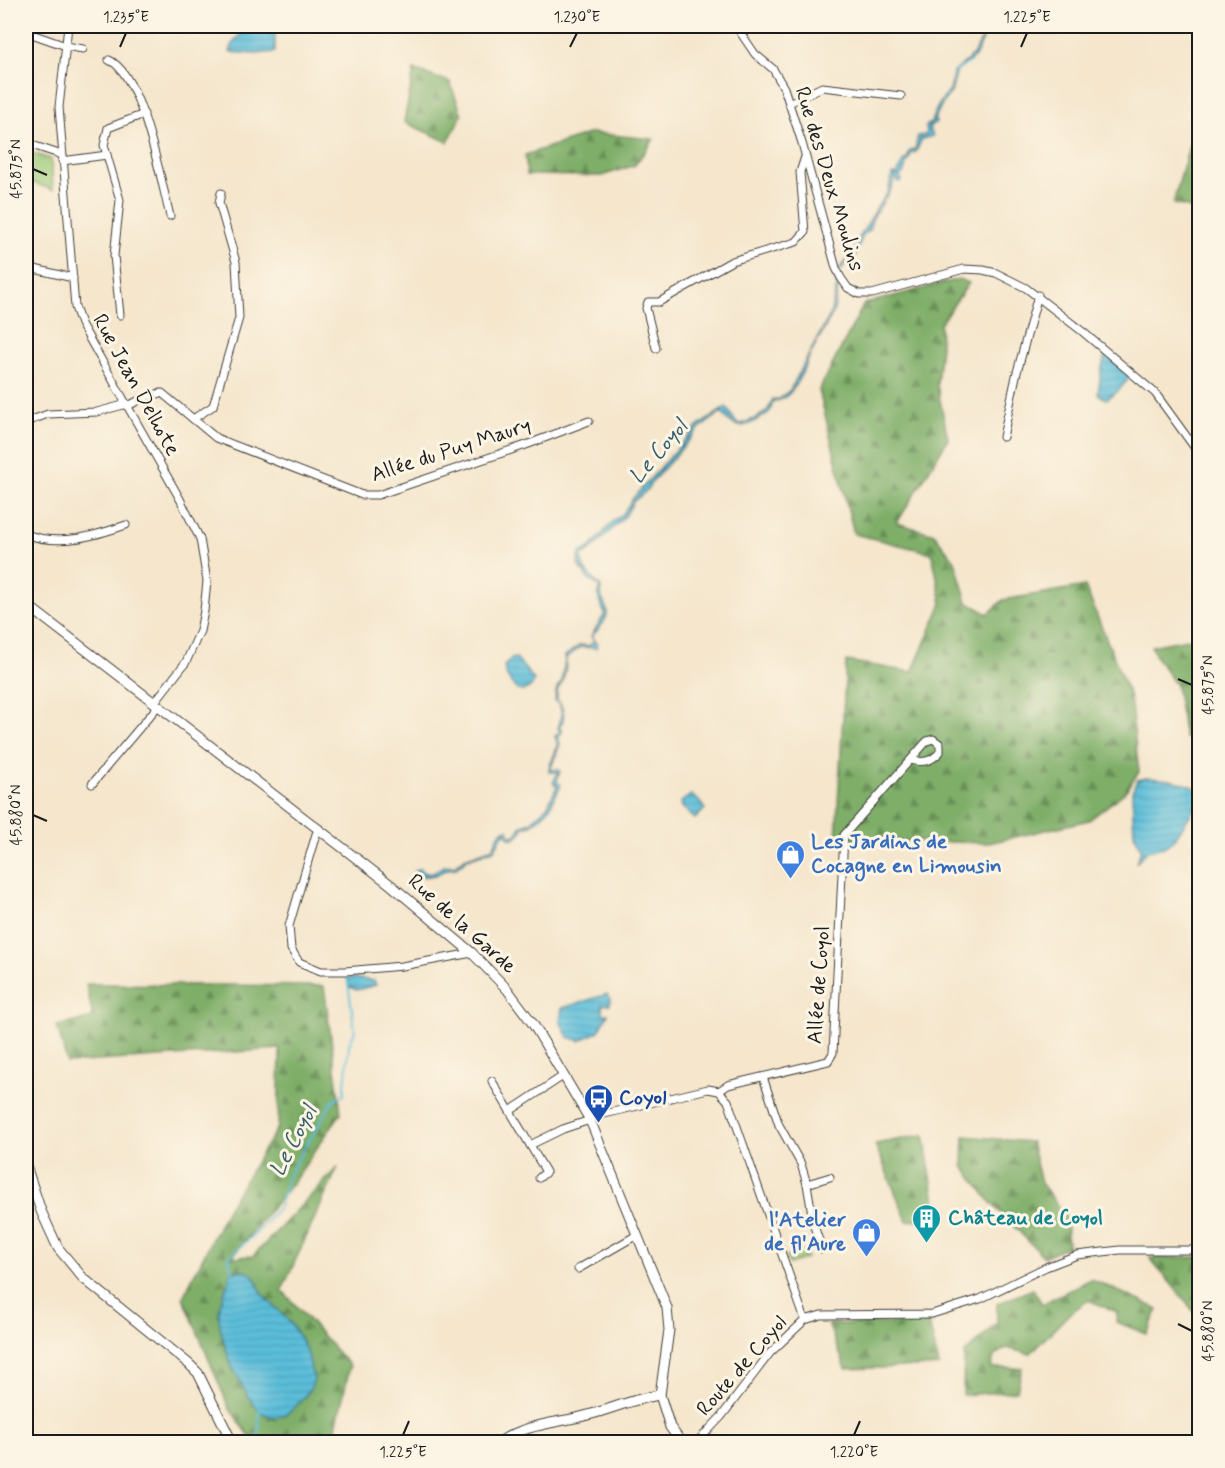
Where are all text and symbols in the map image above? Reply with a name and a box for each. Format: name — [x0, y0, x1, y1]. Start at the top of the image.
text: 1.235°E — [103, 8, 149, 28]
text: 1.230°E — [554, 8, 601, 28]
text: 1.225°E — [1003, 8, 1051, 28]
street label: Rue des Deux Moulins — [788, 83, 870, 275]
text: 45.875°N — [7, 139, 27, 199]
street label: Rue Jean Delhote — [85, 309, 187, 461]
street label: Allée du Puy Maury — [367, 411, 535, 489]
water label: Le Coyol — [623, 413, 696, 490]
text: 45.875°N — [1199, 655, 1219, 715]
text: 45.880°N — [7, 784, 27, 846]
place label: Les Jardins de Cocagne en Limousin — [811, 828, 1002, 882]
shop icon: Les Jardins de Cocagne en Limousin — [774, 838, 806, 880]
street label: Rue de la Garde — [402, 868, 522, 980]
street label: Allée de Coyol — [801, 925, 837, 1045]
bus stop icon: Coyol — [582, 1082, 614, 1124]
place label: Coyol — [619, 1084, 666, 1112]
water label: Le Coyol — [264, 1099, 325, 1181]
building icon: Château de Coyol — [911, 1202, 943, 1244]
place label: Château de Coyol — [948, 1204, 1103, 1232]
place label: l'Atelier de fl'Aure — [764, 1206, 846, 1258]
shop icon: l'Atelier de fl'Aure — [851, 1216, 883, 1258]
text: 45.880°N — [1199, 1300, 1219, 1362]
street label: Route de Coyol — [690, 1310, 794, 1422]
text: 1.225°E — [379, 1443, 427, 1463]
text: 1.220°E — [830, 1443, 878, 1463]

